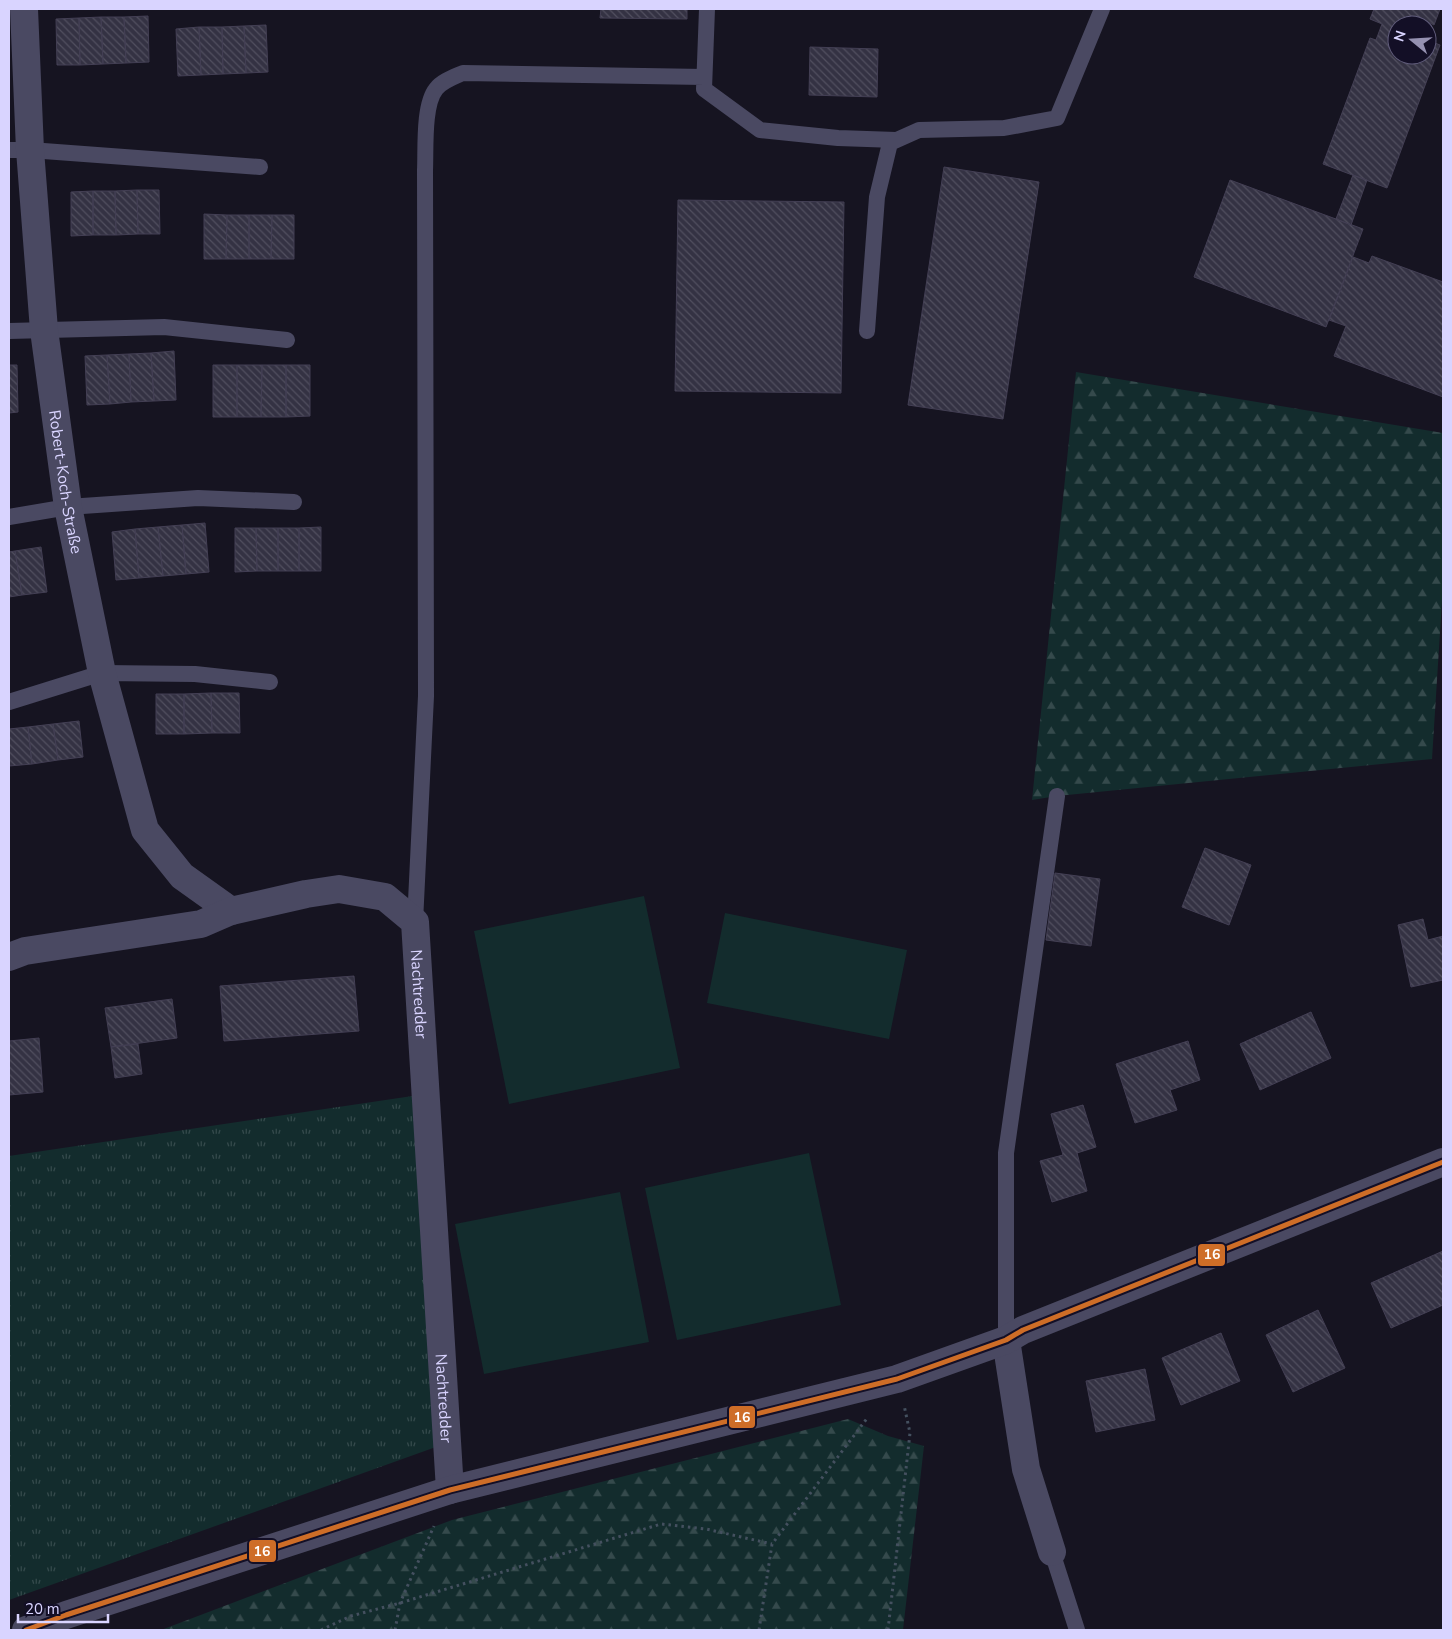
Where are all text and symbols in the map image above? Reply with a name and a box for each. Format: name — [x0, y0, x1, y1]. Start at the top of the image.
north arrow — [1387, 15, 1437, 65]
text: N — [1389, 28, 1411, 44]
street label: Robert-Koch-Straße — [43, 409, 87, 556]
street label: Nachtredder — [405, 949, 432, 1040]
line badge: 16 — [1197, 1243, 1226, 1267]
text: 16 — [1204, 1245, 1220, 1264]
street label: Nachtredder — [430, 1353, 457, 1444]
line badge: 16 — [728, 1405, 756, 1429]
text: 16 — [734, 1408, 750, 1427]
line badge: 16 — [248, 1539, 277, 1563]
text: 16 — [254, 1542, 270, 1561]
scale bar — [18, 1592, 108, 1624]
text: 20 m — [25, 1599, 60, 1619]

